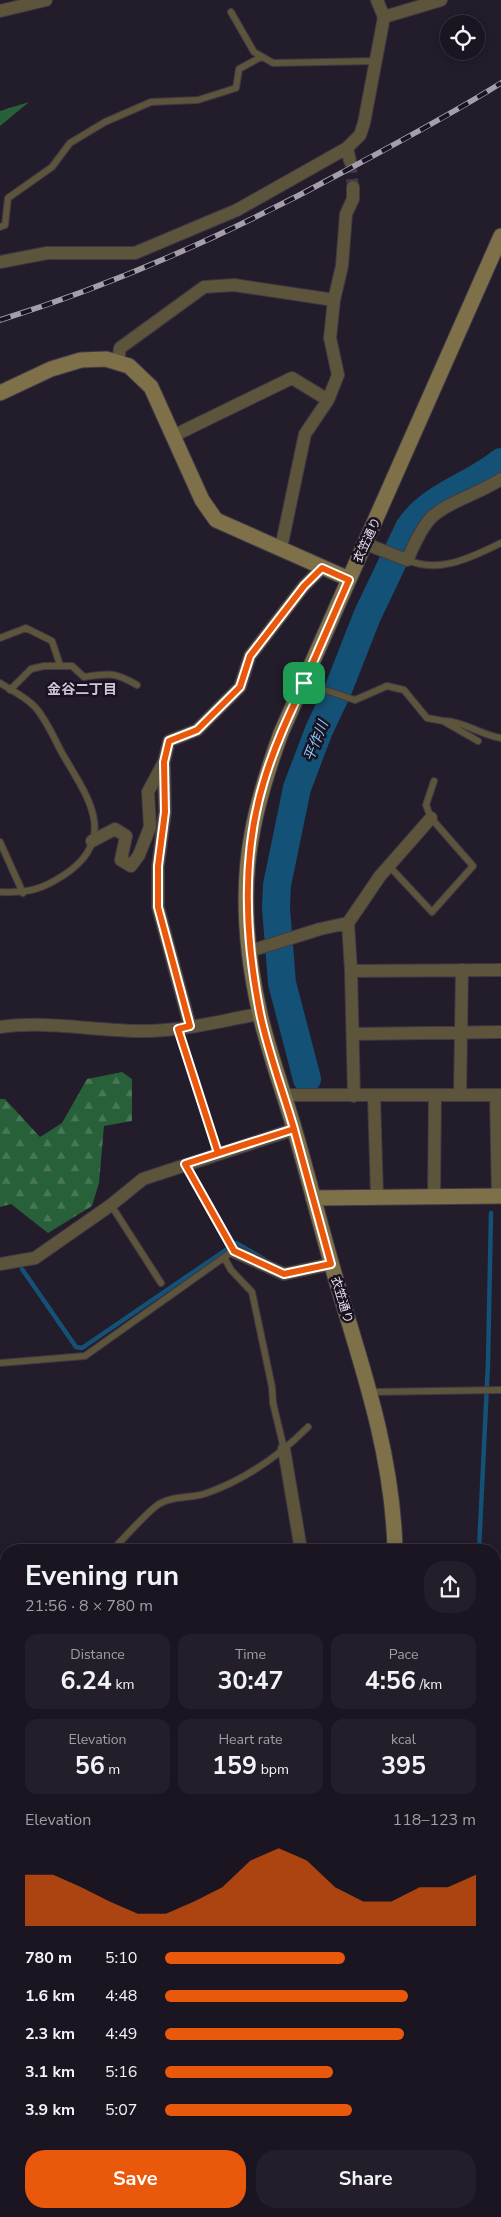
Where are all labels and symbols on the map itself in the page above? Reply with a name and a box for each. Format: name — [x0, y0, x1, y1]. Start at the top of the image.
street label: 衣笠通り — [350, 515, 384, 565]
pin — [283, 662, 325, 704]
district label: 金谷二丁目 — [47, 680, 117, 699]
water label: 平作川 — [299, 716, 333, 764]
street label: 衣笠通り — [327, 1275, 357, 1325]

